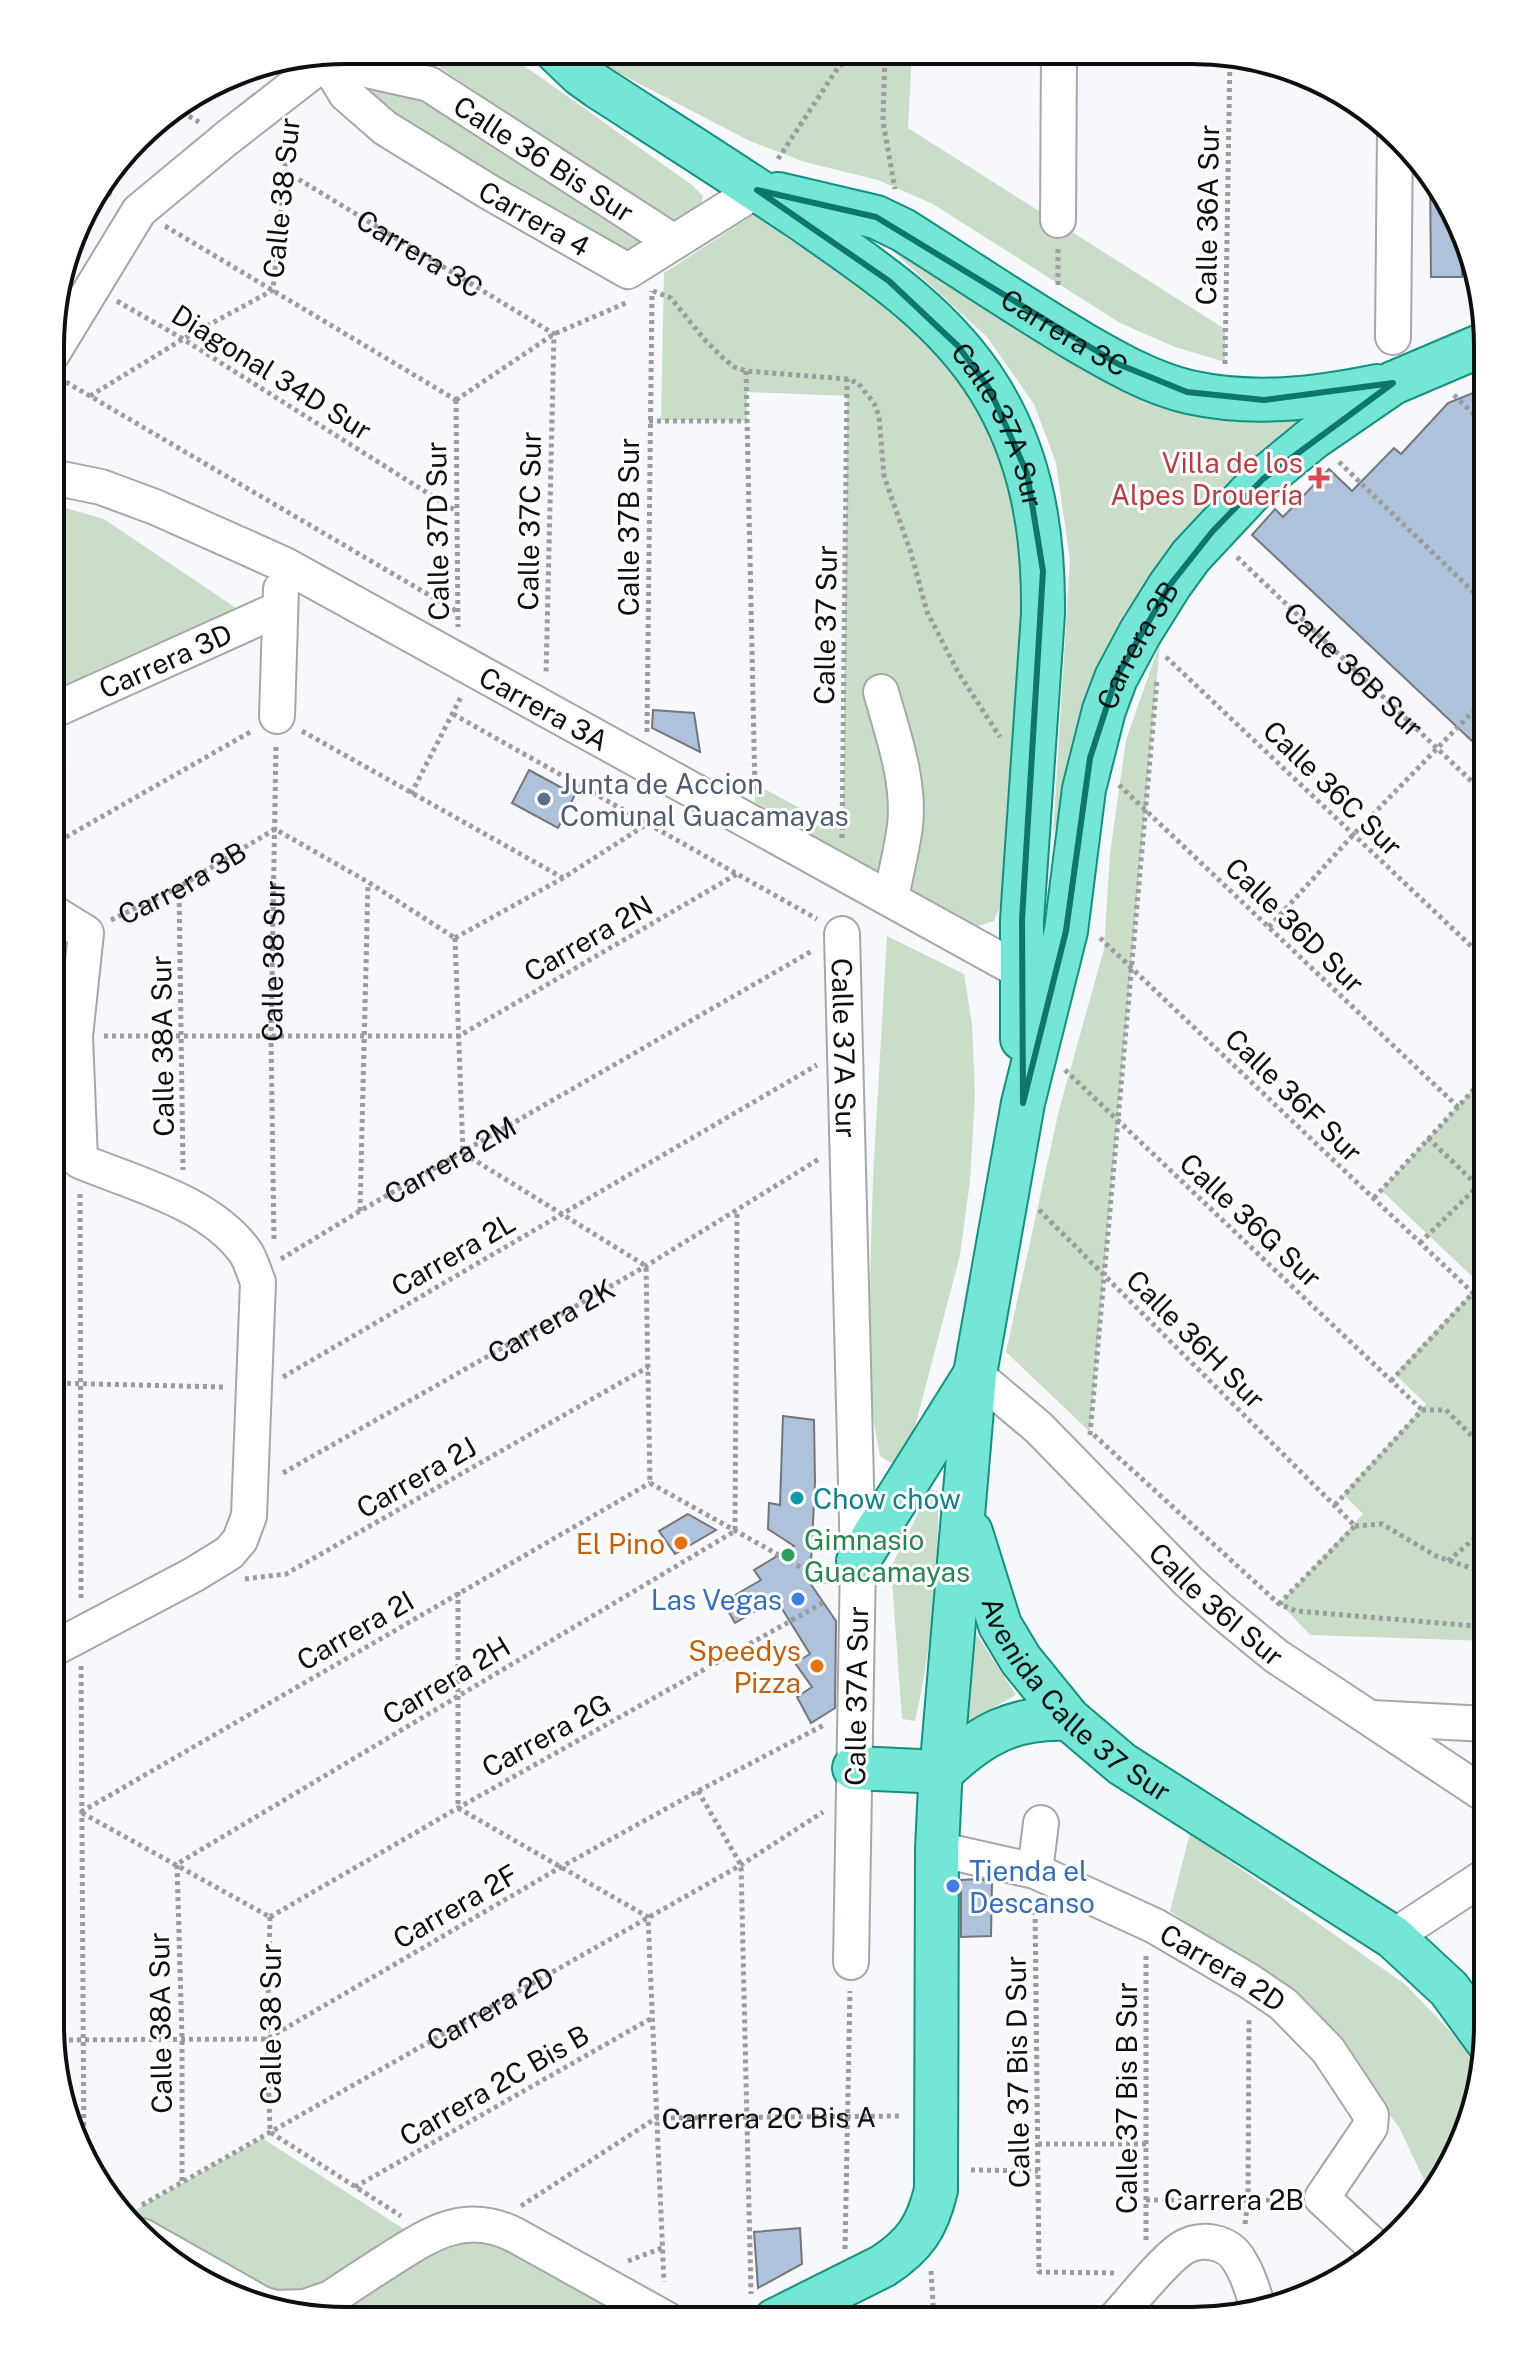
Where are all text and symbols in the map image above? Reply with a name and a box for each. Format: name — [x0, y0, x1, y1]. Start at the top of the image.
street label: Calle 36 Bis Sur — [448, 88, 640, 228]
street label: Calle 38 Sur — [256, 116, 306, 280]
street label: Calle 36A Sur — [1189, 124, 1225, 306]
street label: Carrera 4 — [473, 173, 596, 263]
street label: Carrera 3C — [351, 202, 489, 304]
street label: Carrera 3C — [995, 281, 1134, 382]
street label: Diagonal 34D Sur — [166, 297, 378, 447]
street label: Calle 37A Sur — [945, 336, 1051, 510]
street label: Calle 37C Sur — [511, 431, 547, 611]
street label: Calle 37B Sur — [612, 438, 645, 616]
street label: Calle 37D Sur — [419, 441, 455, 621]
place label: Villa de los Alpes Drouería — [1110, 446, 1303, 511]
marker: Villa de los Alpes Drouería — [1310, 469, 1328, 487]
street label: Calle 37 Sur — [807, 545, 843, 705]
street label: Carrera 3B — [1089, 575, 1185, 714]
street label: Calle 36B Sur — [1278, 595, 1430, 743]
street label: Carrera 3D — [94, 616, 237, 704]
street label: Carrera 3A — [474, 659, 614, 757]
street label: Calle 36C Sur — [1257, 714, 1409, 862]
place label: Junta de Accion Comunal Guacamayas — [560, 767, 849, 832]
marker: Junta de Accion Comunal Guacamayas — [535, 790, 553, 808]
street label: Carrera 3B — [112, 834, 252, 931]
street label: Calle 36D Sur — [1219, 851, 1371, 999]
street label: Calle 38 Sur — [254, 880, 290, 1042]
street label: Carrera 2N — [518, 888, 658, 988]
street label: Calle 38A Sur — [144, 955, 180, 1137]
street label: Calle 37A Sur — [826, 958, 864, 1138]
street label: Calle 36F Sur — [1219, 1022, 1369, 1168]
street label: Carrera 2M — [378, 1109, 521, 1210]
street label: Calle 36G Sur — [1173, 1146, 1329, 1294]
street label: Carrera 2L — [385, 1205, 521, 1303]
street label: Calle 36H Sur — [1120, 1263, 1272, 1415]
street label: Carrera 2K — [481, 1271, 620, 1370]
street label: Carrera 2J — [350, 1430, 482, 1524]
place label: Chow chow — [813, 1482, 961, 1515]
marker: Chow chow — [788, 1489, 806, 1507]
place label: Gimnasio Guacamayas — [804, 1523, 970, 1588]
place label: El Pino — [576, 1527, 665, 1560]
marker: El Pino — [672, 1534, 690, 1552]
street label: Calle 36I Sur — [1143, 1535, 1291, 1672]
marker: Gimnasio Guacamayas — [779, 1546, 797, 1564]
street label: Carrera 2I — [291, 1583, 419, 1677]
place label: Las Vegas — [651, 1583, 782, 1616]
marker: Las Vegas — [789, 1590, 807, 1608]
street label: Avenida Calle 37 Sur — [976, 1593, 1177, 1808]
street label: Calle 37A Sur — [838, 1606, 874, 1786]
street label: Carrera 2H — [376, 1629, 516, 1731]
place label: Speedys Pizza — [688, 1634, 801, 1699]
marker: Speedys Pizza — [808, 1657, 826, 1675]
street label: Carrera 2G — [476, 1686, 616, 1784]
place label: Tienda el Descanso — [969, 1854, 1095, 1919]
street label: Carrera 2F — [387, 1857, 523, 1955]
marker: Tienda el Descanso — [944, 1877, 962, 1895]
street label: Carrera 2D — [1154, 1916, 1292, 2018]
street label: Calle 38A Sur — [142, 1932, 178, 2114]
street label: Calle 38 Sur — [254, 1943, 287, 2105]
street label: Calle 37 Bis D Sur — [998, 1955, 1036, 2189]
street label: Carrera 2D — [420, 1958, 559, 2057]
street label: Calle 37 Bis B Sur — [1110, 1982, 1143, 2214]
street label: Carrera 2C Bis B — [394, 2017, 594, 2153]
street label: Carrera 2C Bis A — [662, 2100, 876, 2134]
street label: Carrera 2B — [1164, 2183, 1304, 2216]

